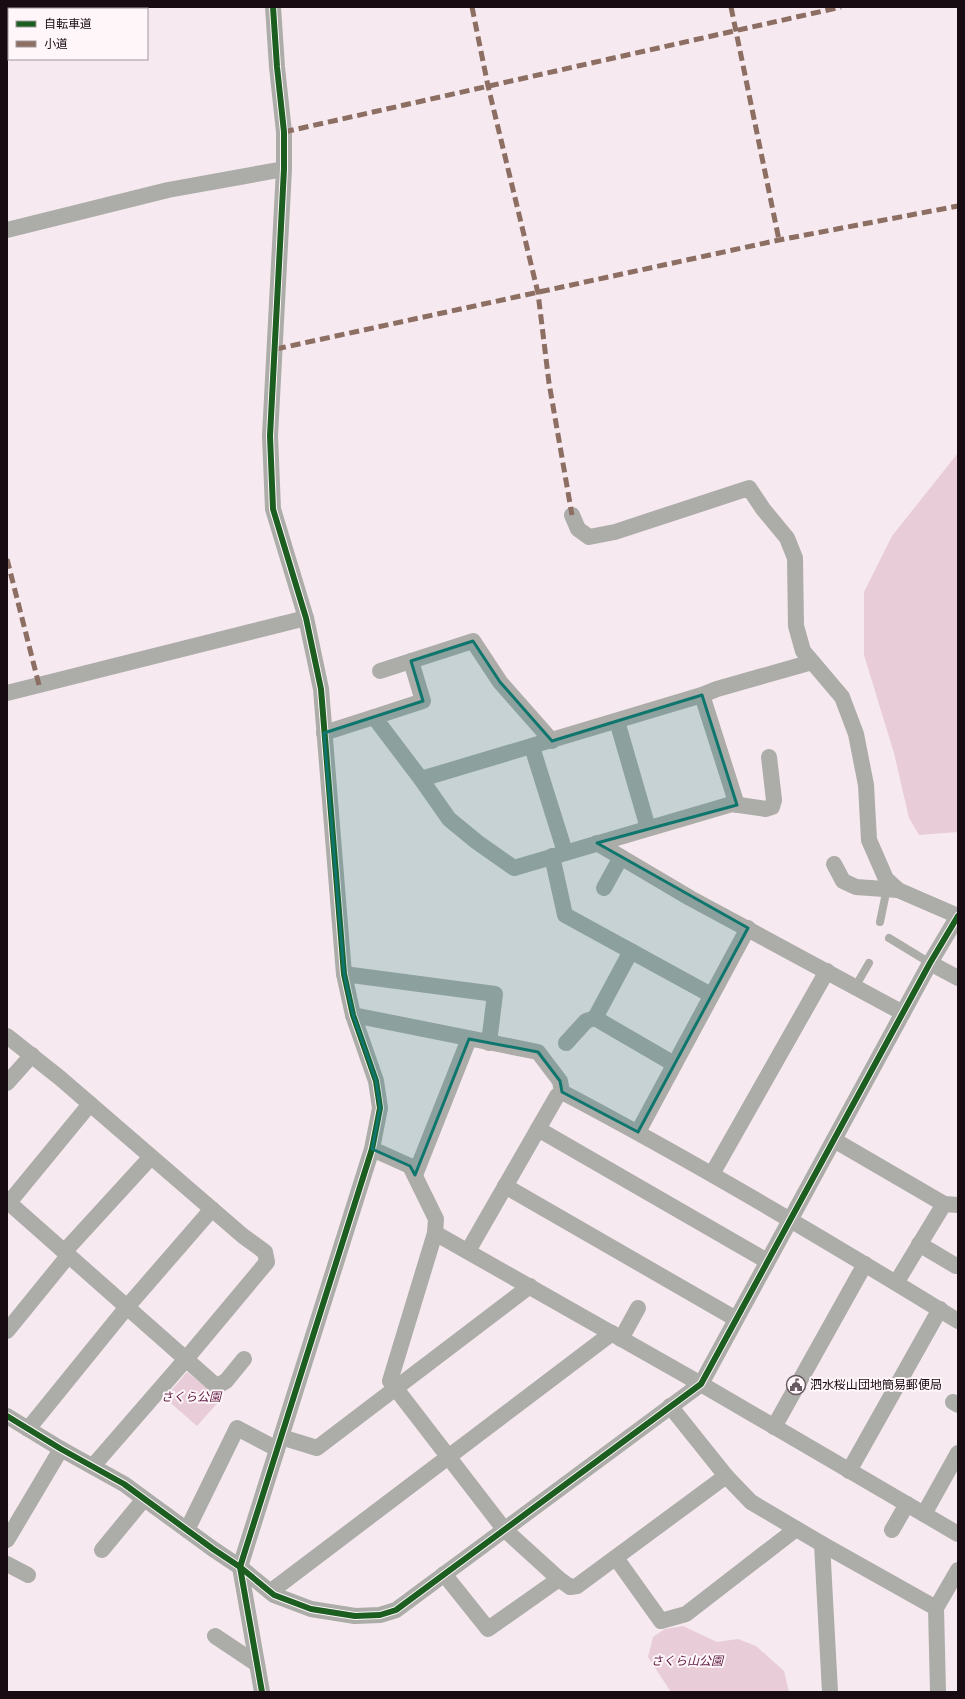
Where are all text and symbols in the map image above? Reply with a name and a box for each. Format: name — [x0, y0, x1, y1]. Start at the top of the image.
legend — [8, 8, 148, 60]
text: 自転車道 — [44, 15, 92, 31]
text: 小道 — [44, 35, 68, 51]
public building icon: 泗水桜山団地簡易郵便局 — [785, 1374, 807, 1396]
place label: 泗水桜山団地簡易郵便局 — [810, 1376, 942, 1392]
park label: さくら公園 — [161, 1388, 223, 1404]
park label: さくら山公園 — [651, 1652, 725, 1668]

